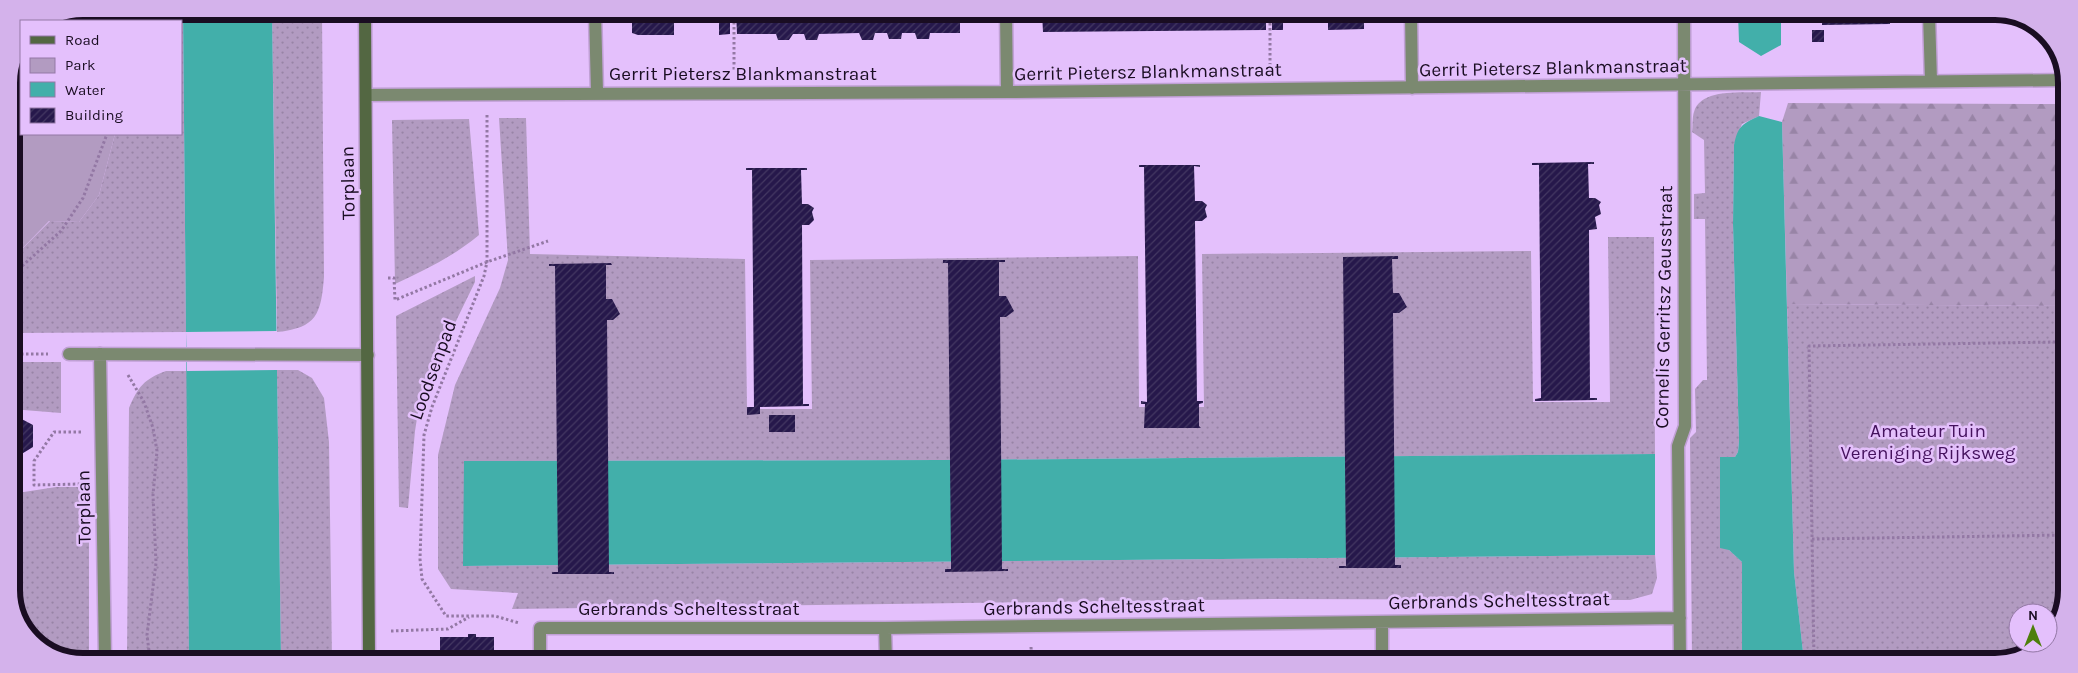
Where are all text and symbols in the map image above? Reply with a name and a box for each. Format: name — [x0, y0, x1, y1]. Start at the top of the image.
legend — [20, 20, 182, 135]
text: Road — [65, 31, 100, 49]
street label: Gerrit Pietersz Blankmanstraat — [1419, 55, 1687, 81]
text: Park — [65, 56, 95, 74]
street label: Gerrit Pietersz Blankmanstraat — [1014, 59, 1282, 85]
street label: Gerrit Pietersz Blankmanstraat — [609, 63, 877, 85]
text: Water — [65, 81, 106, 99]
text: Building — [65, 106, 123, 124]
street label: Torplaan — [336, 146, 360, 220]
street label: Cornelis Gerritsz Geusstraat — [1651, 185, 1677, 429]
street label: Loodsenpad — [405, 317, 461, 423]
park label: Amateur Tuin Vereniging Rijksweg — [1841, 420, 2016, 464]
street label: Torplaan — [72, 470, 96, 544]
street label: Gerbrands Scheltesstraat — [1388, 588, 1610, 614]
street label: Gerbrands Scheltesstraat — [983, 594, 1205, 620]
street label: Gerbrands Scheltesstraat — [578, 598, 800, 620]
north arrow — [2008, 603, 2058, 653]
text: N — [2028, 607, 2038, 624]

